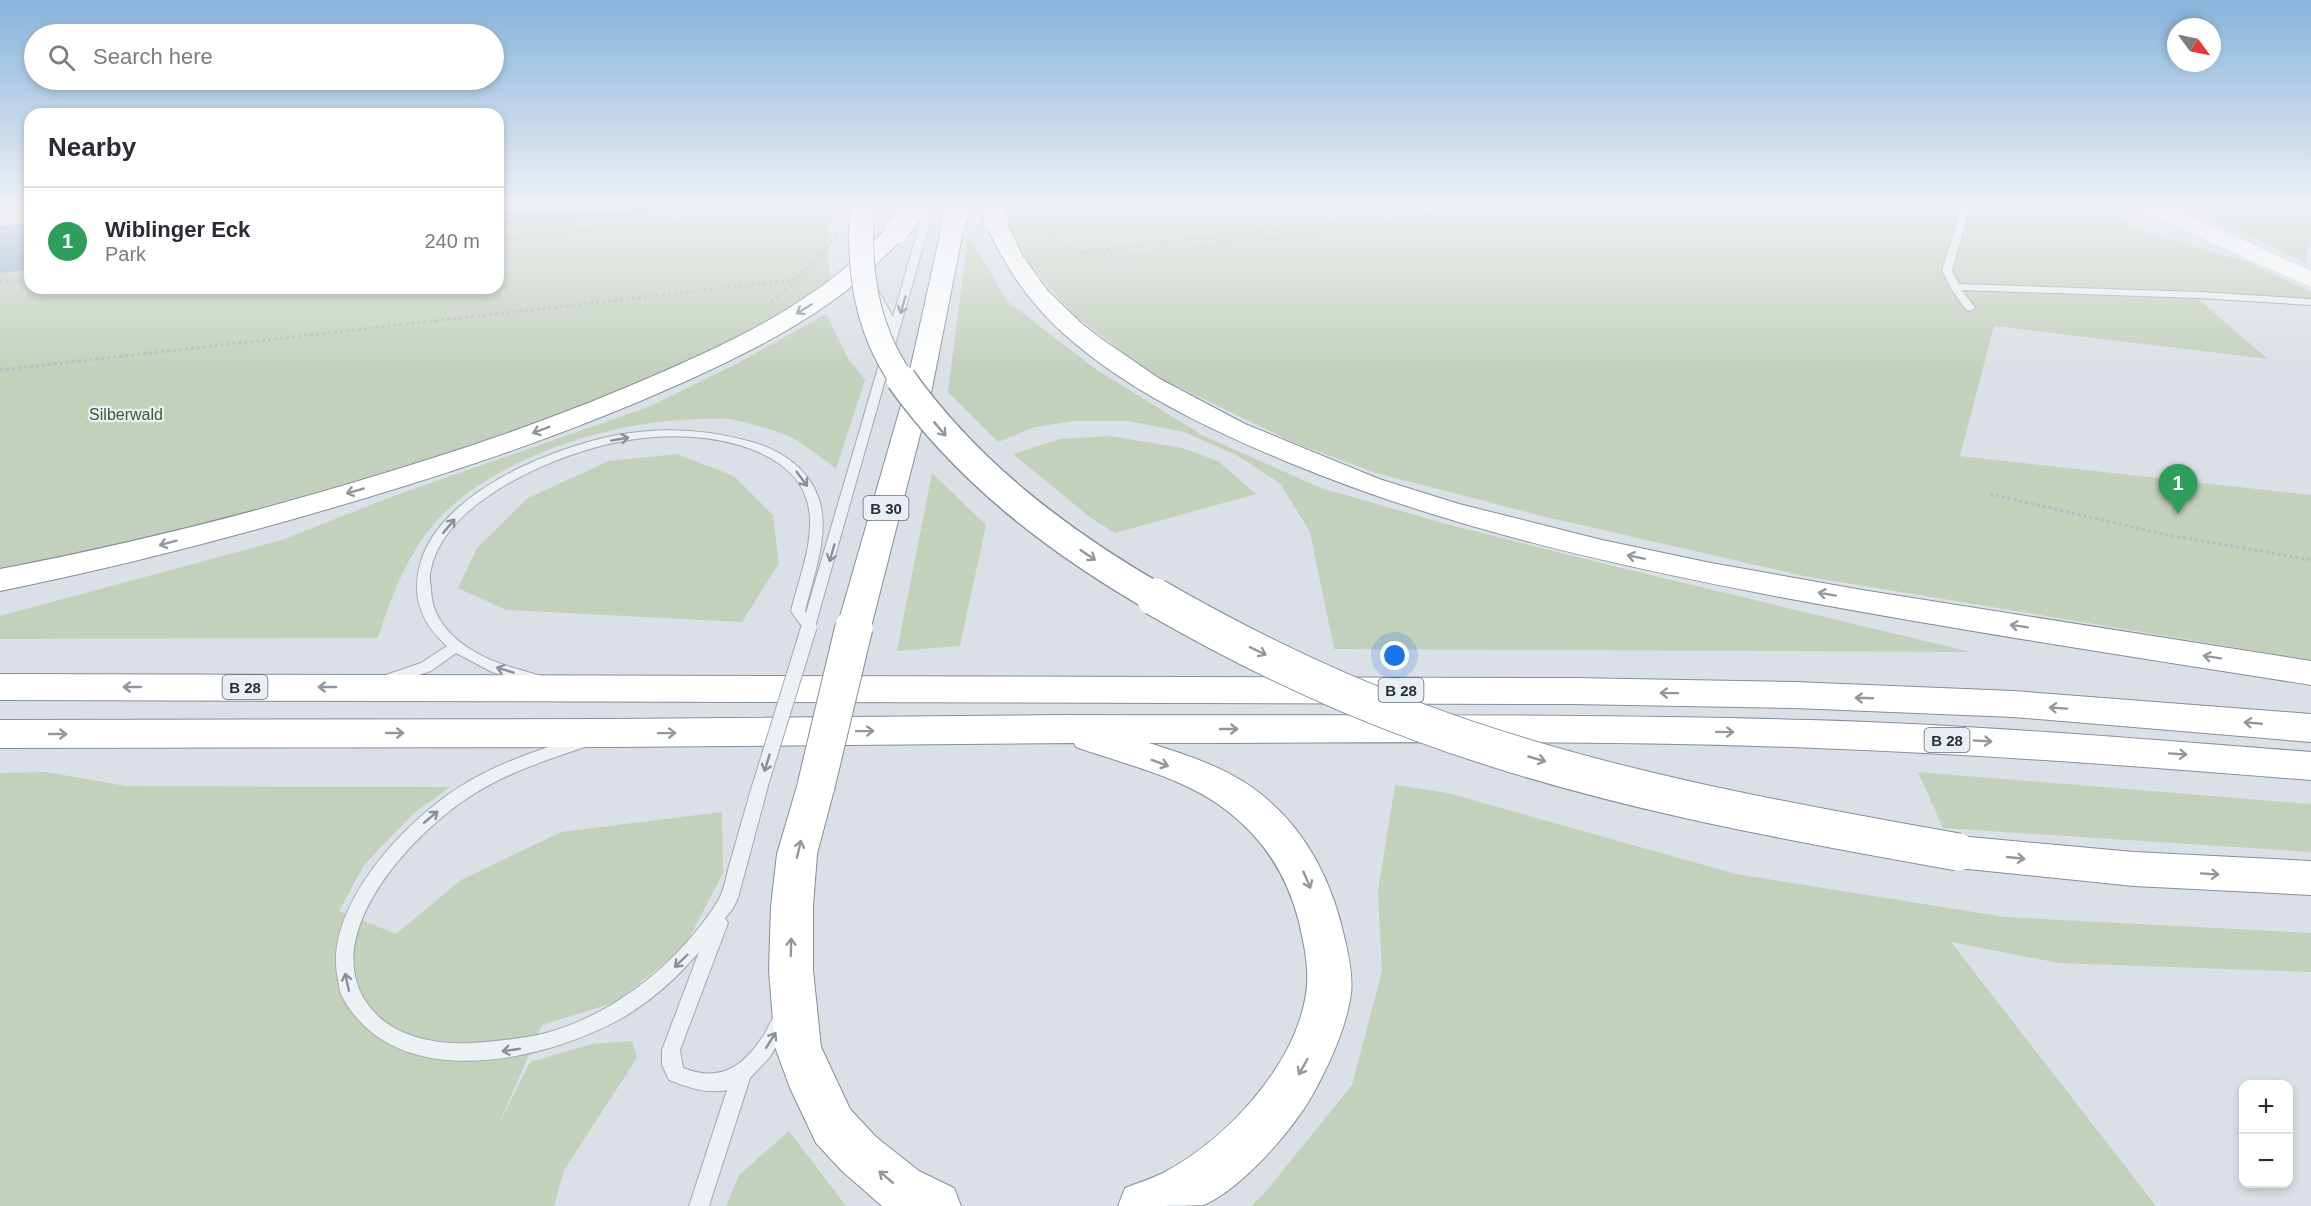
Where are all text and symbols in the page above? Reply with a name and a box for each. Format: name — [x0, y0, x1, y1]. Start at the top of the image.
north arrow — [2167, 18, 2221, 72]
search box — [24, 24, 504, 90]
icon: search — [45, 41, 78, 74]
text: Search here — [93, 44, 213, 69]
text: Nearby — [48, 132, 136, 162]
text: Wiblinger Eck — [105, 217, 250, 242]
text: 1 — [62, 230, 73, 252]
text: 240 m — [424, 230, 480, 252]
text: Park — [105, 243, 146, 265]
one-way arrow — [896, 295, 908, 314]
one-way arrow — [796, 303, 813, 315]
park label: Silberwald — [89, 406, 163, 423]
one-way arrow — [934, 421, 947, 437]
one-way arrow — [532, 426, 550, 437]
one-way arrow — [610, 433, 629, 444]
pin: 1 — [2158, 464, 2198, 514]
one-way arrow — [795, 471, 808, 487]
one-way arrow — [346, 486, 365, 497]
road number: B 30 — [864, 496, 908, 520]
one-way arrow — [443, 518, 456, 534]
one-way arrow — [158, 538, 177, 550]
one-way arrow — [825, 543, 837, 562]
one-way arrow — [1079, 549, 1096, 561]
one-way arrow — [1626, 551, 1646, 562]
one-way arrow — [1818, 588, 1837, 599]
one-way arrow — [2010, 621, 2030, 632]
your location — [1380, 641, 1409, 670]
one-way arrow — [1248, 646, 1266, 658]
one-way arrow — [2202, 652, 2222, 663]
one-way arrow — [496, 664, 515, 675]
road number: B 28 — [222, 675, 268, 699]
road number: B 28 — [1378, 678, 1424, 702]
one-way arrow — [123, 681, 143, 693]
one-way arrow — [318, 681, 338, 693]
one-way arrow — [1659, 687, 1679, 698]
one-way arrow — [1854, 692, 1874, 703]
one-way arrow — [2049, 702, 2069, 713]
one-way arrow — [2243, 717, 2263, 728]
one-way arrow — [1218, 723, 1238, 735]
one-way arrow — [854, 725, 874, 737]
one-way arrow — [1715, 726, 1735, 738]
one-way arrow — [385, 727, 405, 739]
one-way arrow — [657, 727, 677, 739]
one-way arrow — [48, 728, 68, 740]
road number: B 28 — [1924, 728, 1970, 752]
one-way arrow — [1973, 736, 1993, 747]
one-way arrow — [2167, 749, 2187, 760]
one-way arrow — [761, 753, 772, 772]
one-way arrow — [1527, 754, 1546, 765]
one-way arrow — [1150, 758, 1169, 769]
one-way arrow — [423, 810, 439, 823]
one-way arrow — [794, 839, 806, 858]
one-way arrow — [2005, 853, 2025, 864]
one-way arrow — [2200, 869, 2220, 880]
one-way arrow — [1302, 870, 1313, 889]
one-way arrow — [785, 937, 797, 957]
one-way arrow — [673, 953, 688, 968]
one-way arrow — [341, 973, 352, 992]
one-way arrow — [765, 1032, 777, 1049]
one-way arrow — [502, 1044, 522, 1055]
one-way arrow — [1297, 1058, 1308, 1076]
map controls — [2239, 1080, 2293, 1188]
button: + — [2239, 1080, 2293, 1134]
button: − — [2239, 1134, 2293, 1188]
one-way arrow — [879, 1170, 894, 1184]

